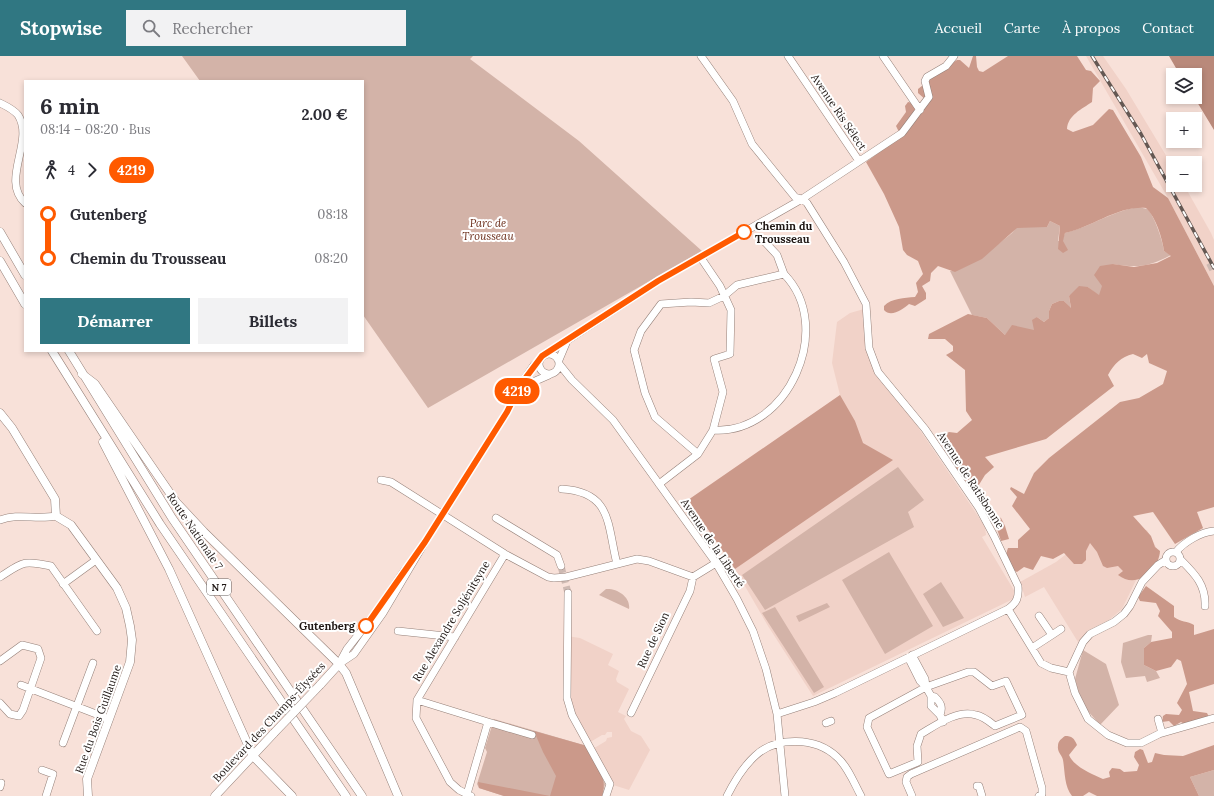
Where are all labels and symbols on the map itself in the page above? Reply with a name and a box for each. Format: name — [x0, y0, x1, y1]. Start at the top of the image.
street label: Avenue Ris Sélect — [808, 70, 870, 154]
park label: Parc de Trousseau — [462, 216, 514, 243]
place label: Chemin du Trousseau — [755, 219, 813, 246]
marker: Chemin du Trousseau — [736, 224, 752, 240]
line badge: 4219 — [489, 378, 545, 404]
street label: Avenue de Ratisbonne — [934, 428, 1008, 531]
street label: Route Nationale 7 — [164, 490, 226, 572]
street label: Avenue de la Liberté — [678, 495, 748, 590]
street label: Rue Alexandre Soljénitsyne — [409, 558, 493, 684]
road number: N 7 — [207, 579, 231, 595]
street label: Rue de Sion — [634, 609, 672, 670]
marker: Gutenberg — [358, 618, 374, 634]
place label: Gutenberg — [299, 619, 356, 633]
street label: Boulevard des Champs-Élysées — [210, 659, 328, 785]
street label: Rue du Bois Guillaume — [72, 663, 124, 775]

